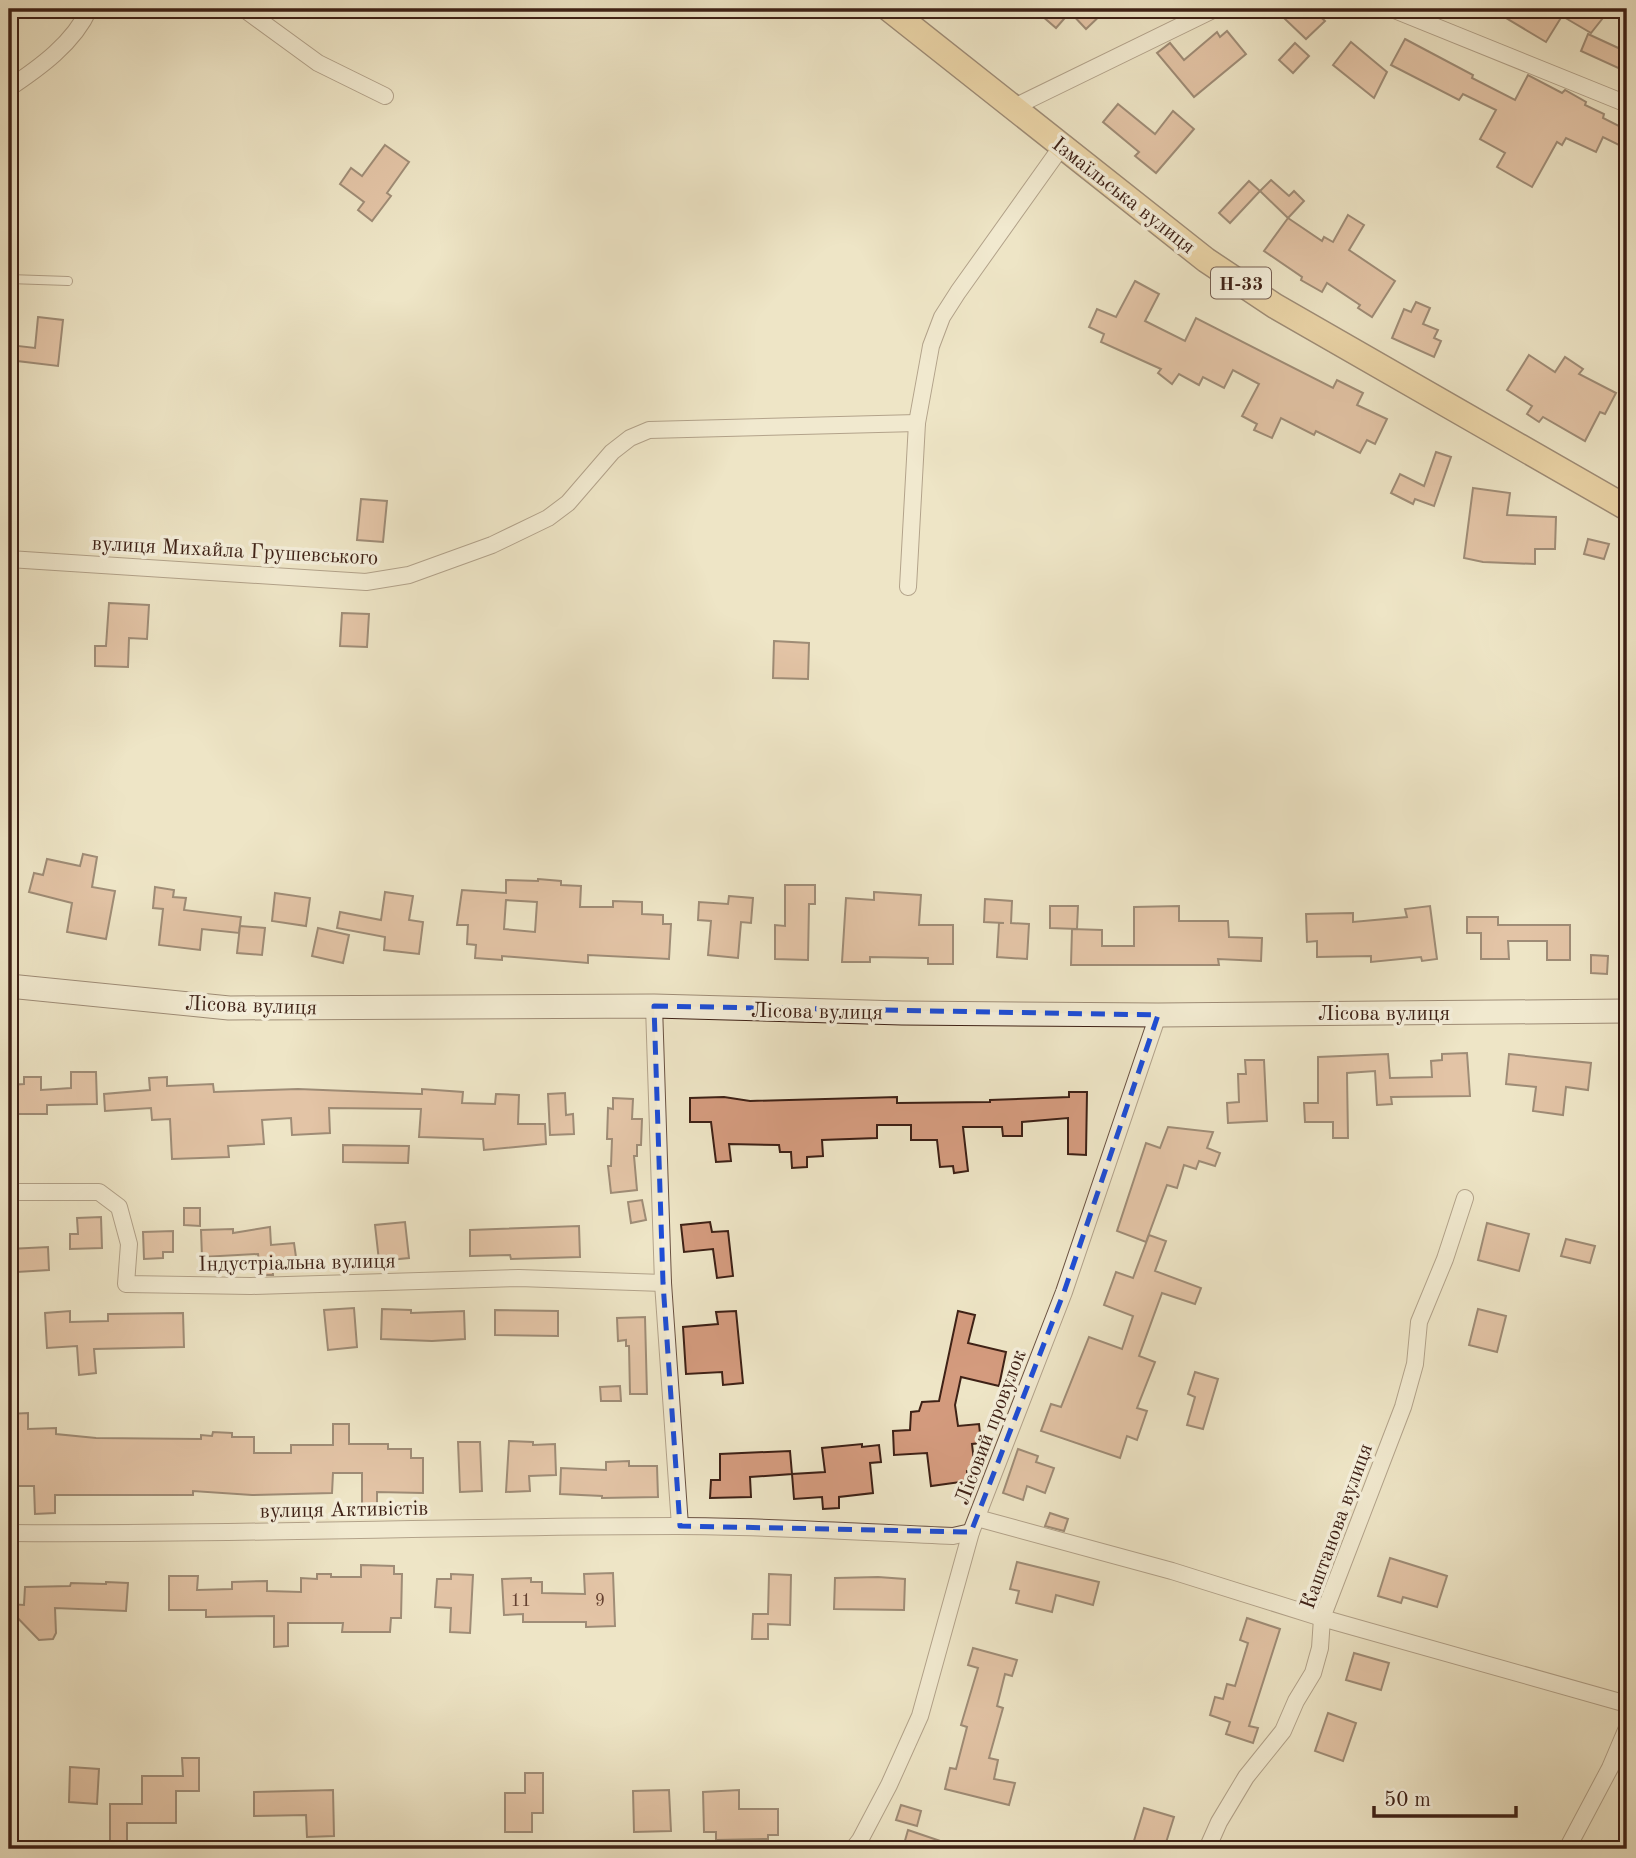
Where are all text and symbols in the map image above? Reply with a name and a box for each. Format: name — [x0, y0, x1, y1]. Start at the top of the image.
street label: Ізмаїльська вулиця — [1048, 134, 1199, 258]
road number: Н-33 — [1211, 268, 1271, 298]
street label: вулиця Михайла Грушевського — [91, 534, 379, 569]
street label: Лісова вулиця — [184, 994, 317, 1019]
street label: Лісова вулиця — [751, 1001, 883, 1024]
street label: Лісова вулиця — [1318, 1004, 1450, 1025]
street label: Індустріальна вулиця — [198, 1251, 396, 1276]
street label: Лісовий провулок — [952, 1347, 1031, 1508]
street label: Каштанова вулиця — [1298, 1441, 1377, 1612]
street label: вулиця Активістів — [260, 1499, 428, 1522]
house number: 11 — [511, 1592, 531, 1610]
house number: 9 — [595, 1592, 605, 1610]
scale bar — [1374, 1774, 1515, 1818]
text: 50 m — [1384, 1790, 1431, 1811]

